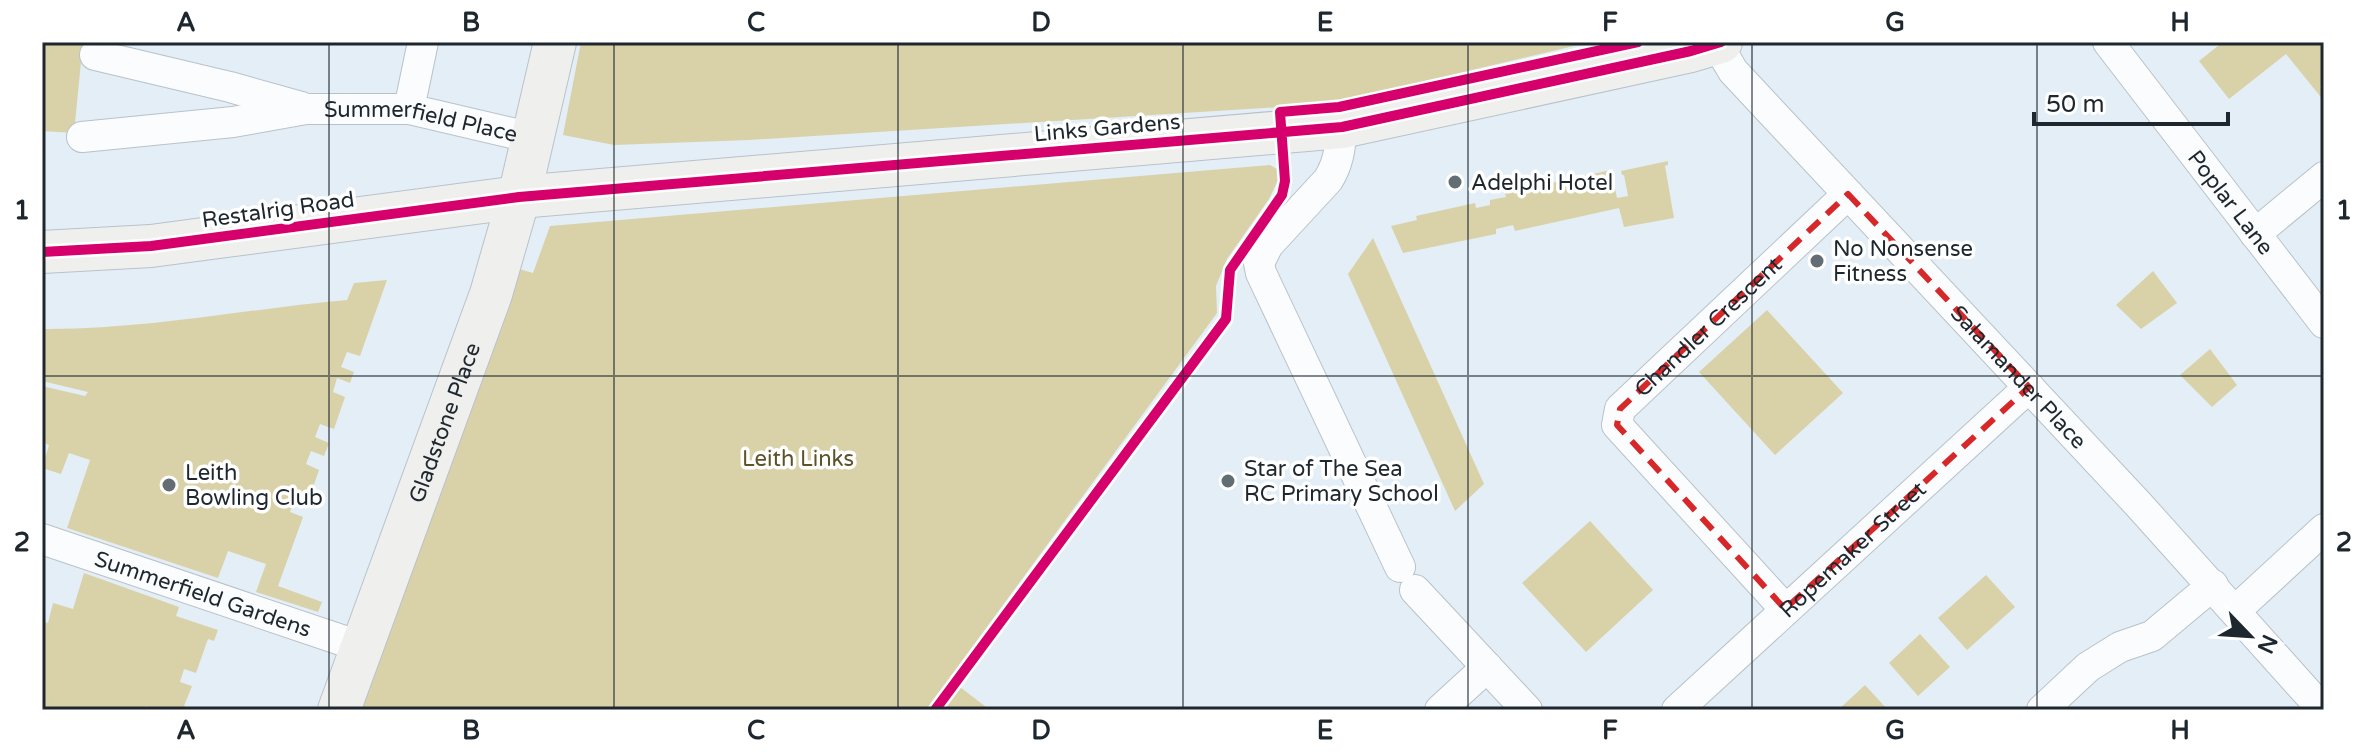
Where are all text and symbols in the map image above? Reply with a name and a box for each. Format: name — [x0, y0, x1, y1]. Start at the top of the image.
text: A — [176, 7, 196, 38]
text: B — [462, 7, 480, 38]
text: C — [747, 7, 765, 38]
text: D — [1031, 7, 1051, 38]
text: E — [1317, 7, 1333, 38]
text: F — [1602, 7, 1618, 38]
text: G — [1885, 7, 1905, 38]
text: H — [2170, 7, 2190, 38]
scale bar — [2034, 76, 2228, 126]
text: 50 m — [2046, 90, 2104, 119]
street label: Summerfield Place — [324, 97, 520, 148]
street label: Links Gardens — [1033, 109, 1182, 147]
street label: Poplar Lane — [2182, 145, 2279, 260]
place label: Adelphi Hotel — [1471, 170, 1613, 196]
marker: Adelphi Hotel — [1446, 173, 1464, 191]
street label: Restalrig Road — [200, 186, 356, 234]
text: 1 — [14, 195, 30, 226]
text: 1 — [2336, 195, 2352, 226]
place label: No Nonsense Fitness — [1833, 236, 1973, 287]
street label: Chandler Crescent — [1629, 252, 1787, 402]
marker: No Nonsense Fitness — [1808, 252, 1826, 270]
street label: Salamander Place — [1945, 300, 2092, 455]
street label: Gladstone Place — [404, 339, 486, 507]
park label: Leith Links — [742, 446, 854, 472]
place label: Star of The Sea RC Primary School — [1244, 456, 1439, 507]
place label: Leith Bowling Club — [185, 460, 323, 511]
marker: Star of The Sea RC Primary School — [1219, 472, 1237, 490]
marker: Leith Bowling Club — [160, 476, 178, 494]
street label: Ropemaker Street — [1775, 476, 1932, 623]
text: 2 — [14, 527, 30, 558]
text: 2 — [2336, 527, 2352, 558]
street label: Summerfield Gardens — [91, 546, 314, 643]
north arrow — [2210, 596, 2290, 676]
text: N — [2252, 631, 2283, 658]
text: A — [176, 715, 196, 746]
text: B — [462, 715, 480, 746]
text: C — [747, 715, 765, 746]
text: D — [1031, 715, 1051, 746]
text: E — [1317, 715, 1333, 746]
text: F — [1602, 715, 1618, 746]
text: G — [1885, 715, 1905, 746]
text: H — [2170, 715, 2190, 746]

